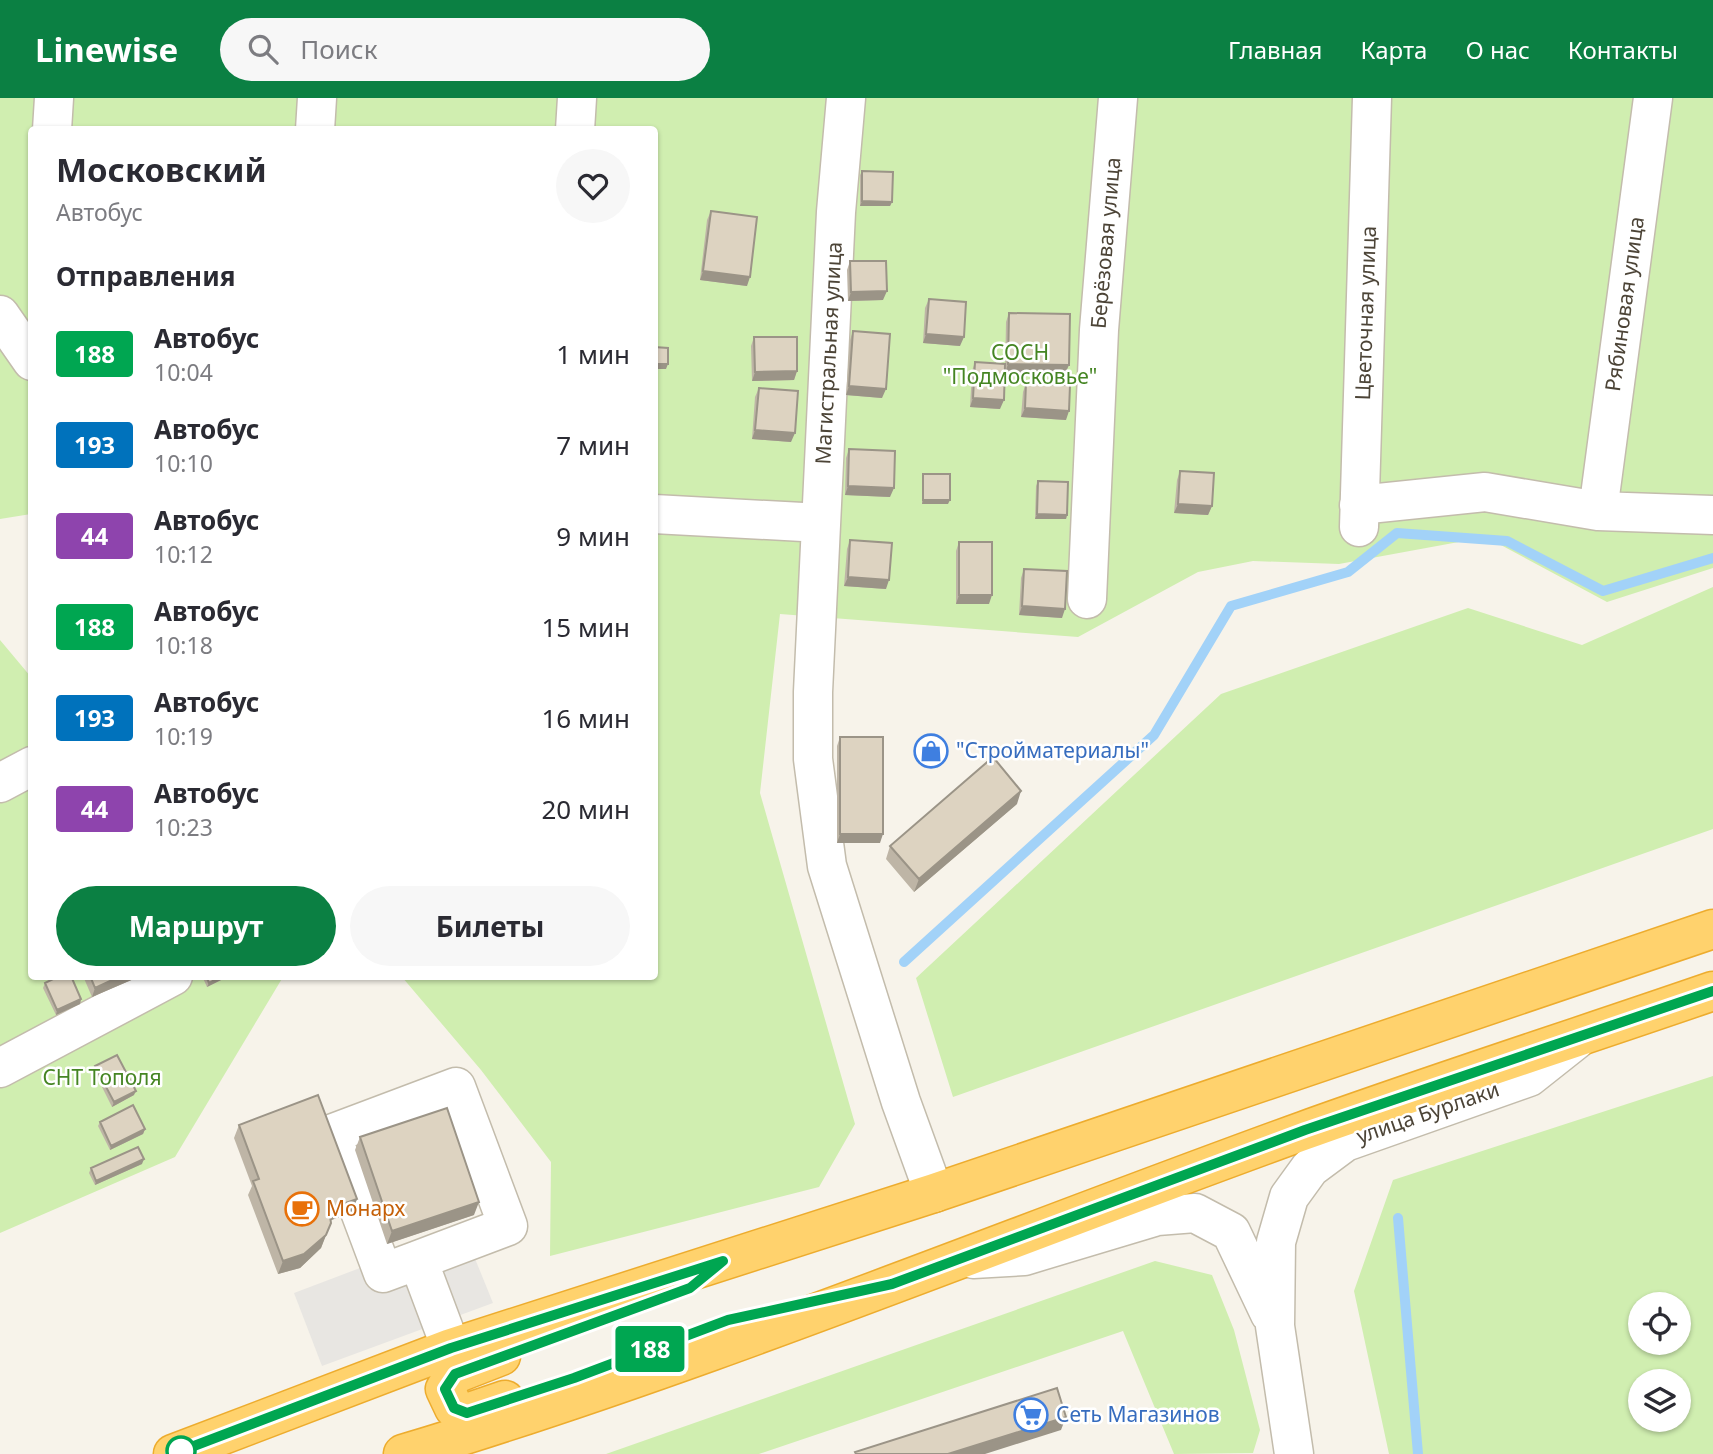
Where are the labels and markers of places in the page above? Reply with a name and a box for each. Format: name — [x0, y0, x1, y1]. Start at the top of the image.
shop icon: "Стройматериалы" — [912, 732, 950, 770]
place label: "Стройматериалы" — [956, 736, 1149, 764]
cafe icon: Монарх — [283, 1190, 321, 1228]
place label: Монарх — [326, 1194, 405, 1222]
supermarket icon: Сеть Магазинов — [1012, 1396, 1050, 1434]
place label: Сеть Магазинов — [1056, 1400, 1220, 1428]
unlabelled marker — [166, 1436, 196, 1454]

